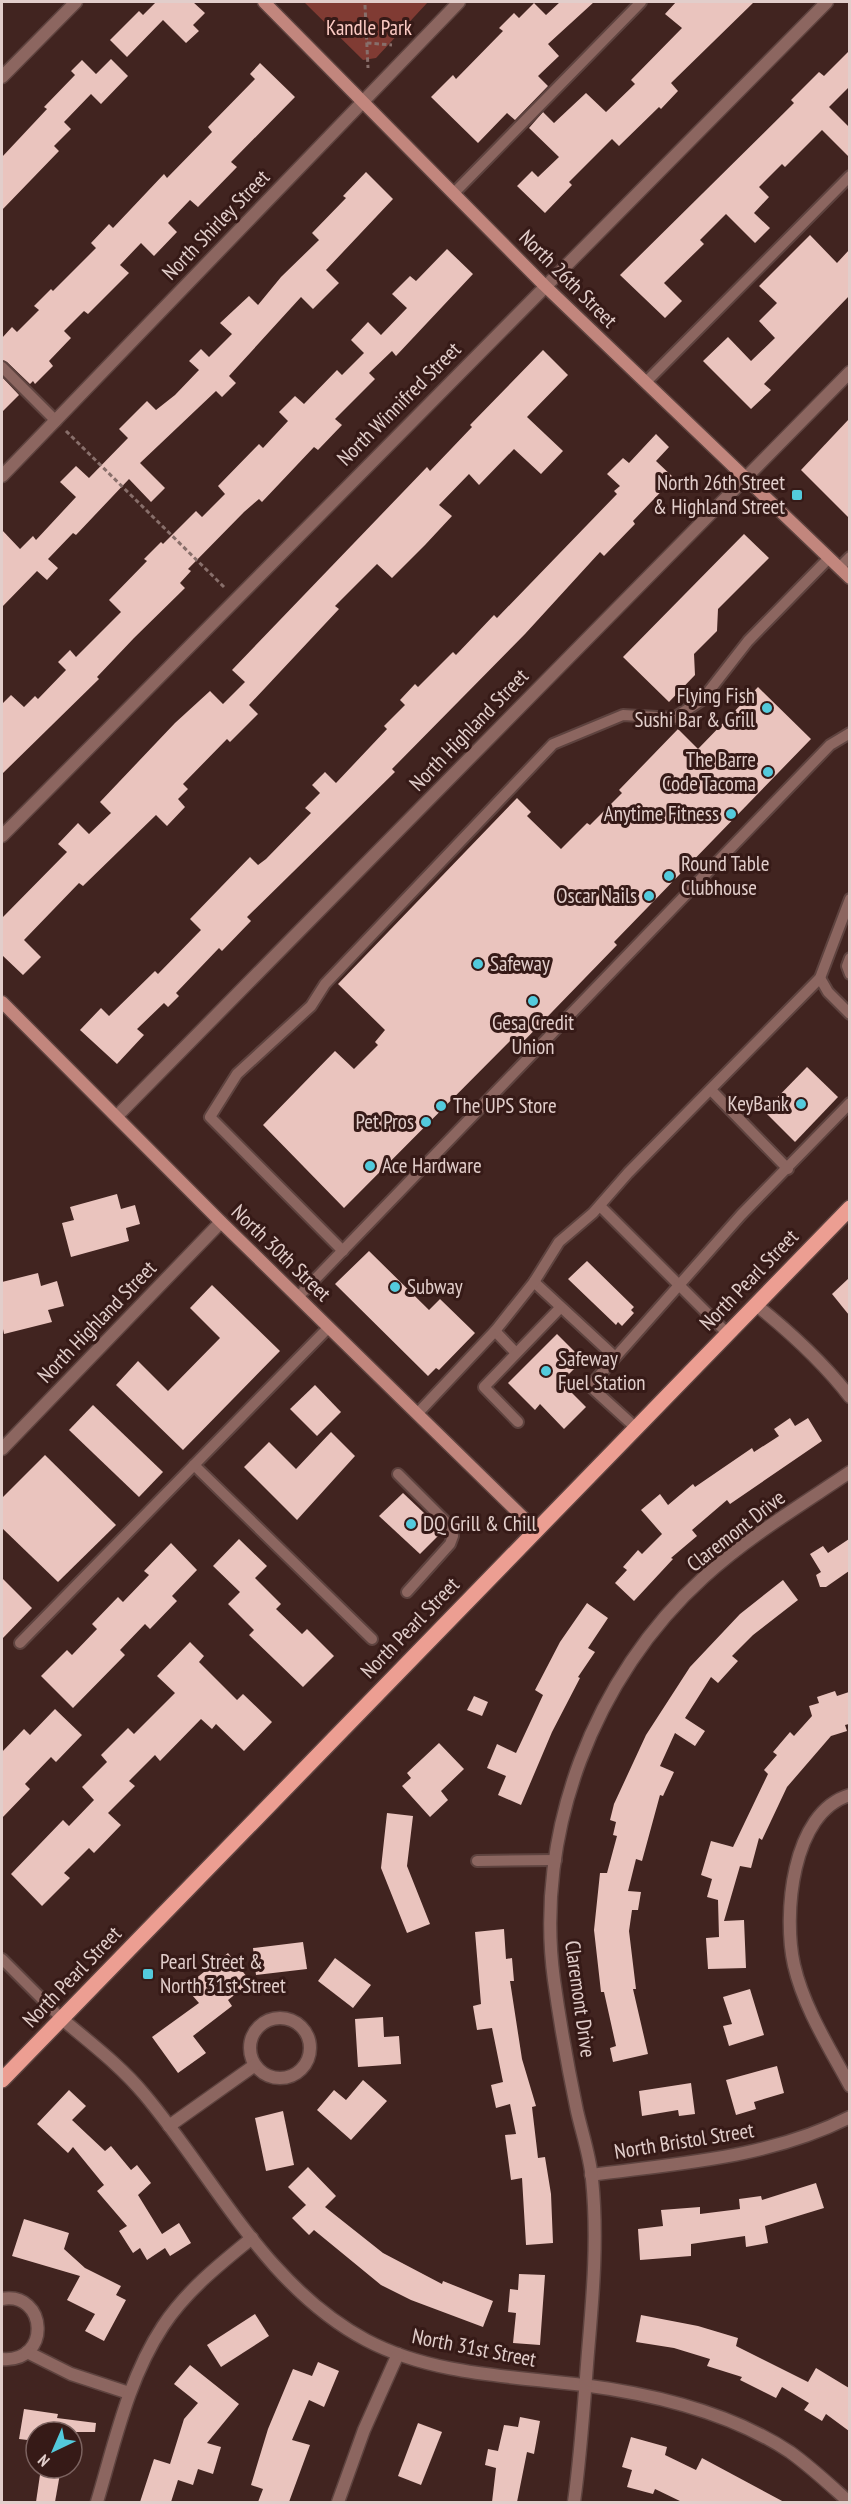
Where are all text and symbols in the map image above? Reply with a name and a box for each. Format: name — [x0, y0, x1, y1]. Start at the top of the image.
park label: Kandle Park — [326, 14, 412, 41]
street label: North Shirley Street — [156, 164, 275, 285]
street label: North 26th Street — [514, 224, 623, 334]
street label: North Winnifred Street — [331, 336, 466, 471]
place label: North 26th Street & Highland Street — [653, 469, 785, 520]
marker: North 26th Street & Highland Street — [790, 488, 804, 502]
street label: North Highland Street — [403, 663, 534, 796]
place label: Flying Fish Sushi Bar & Grill — [634, 682, 755, 733]
marker: Flying Fish Sushi Bar & Grill — [760, 701, 774, 715]
place label: The Barre Code Tacoma — [662, 746, 756, 797]
marker: The Barre Code Tacoma — [761, 765, 775, 779]
place label: Anytime Fitness — [604, 800, 719, 827]
marker: Anytime Fitness — [724, 807, 738, 821]
place label: Round Table Clubhouse — [681, 850, 769, 901]
marker: Round Table Clubhouse — [662, 869, 676, 883]
place label: Oscar Nails — [556, 882, 637, 909]
marker: Oscar Nails — [642, 889, 656, 903]
place label: Safeway — [490, 950, 550, 977]
marker: Safeway — [471, 957, 485, 971]
marker: Gesa Credit Union — [526, 994, 540, 1008]
place label: Gesa Credit Union — [492, 1009, 574, 1060]
place label: KeyBank — [728, 1090, 789, 1117]
place label: The UPS Store — [453, 1092, 557, 1119]
marker: KeyBank — [794, 1097, 808, 1111]
marker: The UPS Store — [434, 1099, 448, 1113]
place label: Pet Pros — [355, 1108, 414, 1135]
marker: Pet Pros — [419, 1115, 433, 1129]
place label: Ace Hardware — [382, 1152, 482, 1179]
marker: Ace Hardware — [363, 1159, 377, 1173]
street label: North 30th Street — [226, 1198, 337, 1307]
street label: North Pearl Street — [694, 1223, 804, 1336]
street label: North Highland Street — [31, 1255, 162, 1388]
place label: Subway — [407, 1273, 463, 1300]
marker: Subway — [388, 1280, 402, 1294]
place label: Safeway Fuel Station — [558, 1345, 646, 1396]
marker: Safeway Fuel Station — [539, 1364, 553, 1378]
street label: Claremont Drive — [681, 1484, 790, 1577]
place label: DQ Grill & Chill — [423, 1510, 536, 1537]
marker: DQ Grill & Chill — [404, 1517, 418, 1531]
street label: North Pearl Street — [355, 1571, 465, 1684]
street label: North Pearl Street — [17, 1920, 127, 2033]
street label: Claremont Drive — [559, 1939, 602, 2059]
place label: Pearl Street & North 31st Street — [160, 1948, 286, 1999]
marker: Pearl Street & North 31st Street — [141, 1967, 155, 1981]
street label: North Bristol Street — [612, 2116, 756, 2165]
street label: North 31st Street — [410, 2322, 539, 2373]
north arrow — [24, 2420, 84, 2480]
text: N — [34, 2451, 54, 2471]

